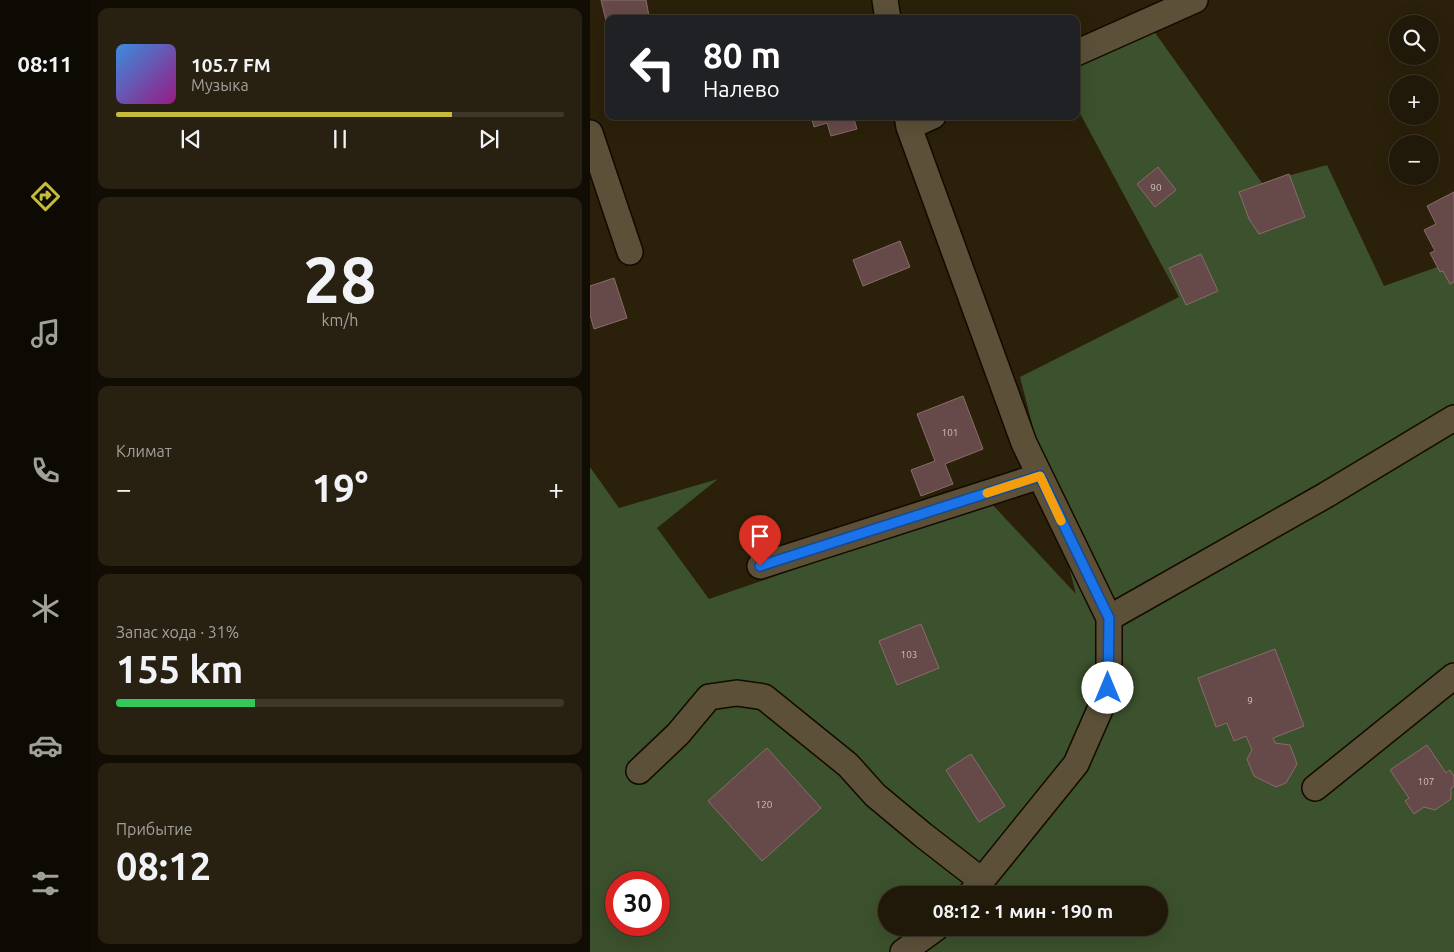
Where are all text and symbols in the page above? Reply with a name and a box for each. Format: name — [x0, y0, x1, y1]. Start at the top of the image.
map controls — [1389, 15, 1439, 185]
button: search — [1389, 15, 1439, 65]
icon: left — [620, 35, 685, 100]
text: 80 m — [703, 35, 781, 75]
text: 08:11 — [17, 51, 73, 76]
text: 105.7 FM — [191, 54, 271, 76]
button: + — [1389, 75, 1439, 125]
text: Музыка — [191, 76, 249, 94]
text: Налево — [703, 76, 780, 101]
icon: previous — [177, 125, 205, 153]
icon: pause — [326, 125, 354, 153]
icon: next — [475, 125, 503, 153]
button: − — [1389, 135, 1439, 185]
icon: directions — [28, 179, 63, 214]
house number: 90 — [1150, 182, 1162, 193]
text: 28 — [303, 242, 377, 315]
text: km/h — [322, 311, 358, 329]
icon: music — [28, 316, 63, 351]
house number: 101 — [942, 427, 958, 438]
text: Климат — [116, 442, 172, 460]
icon: phone — [28, 453, 63, 488]
text: 19° — [312, 467, 368, 509]
text: − — [116, 473, 132, 504]
text: + — [548, 473, 564, 504]
pin — [739, 515, 781, 566]
icon: arrive — [746, 522, 774, 550]
icon: climate — [28, 591, 63, 626]
text: Запас хода · 31% — [116, 623, 239, 641]
text: 155 km — [116, 648, 243, 690]
house number: 103 — [901, 649, 917, 660]
position arrow — [1081, 661, 1133, 713]
house number: 9 — [1247, 695, 1253, 706]
icon: car — [28, 728, 63, 763]
house number: 107 — [1418, 776, 1434, 787]
house number: 120 — [756, 799, 773, 810]
text: Прибытие — [116, 820, 193, 838]
text: 08:12 — [116, 845, 211, 887]
icon: filters — [28, 866, 63, 901]
speed limit sign: 30 — [605, 871, 670, 936]
text: 08:12 · 1 мин · 190 m — [933, 900, 1113, 922]

